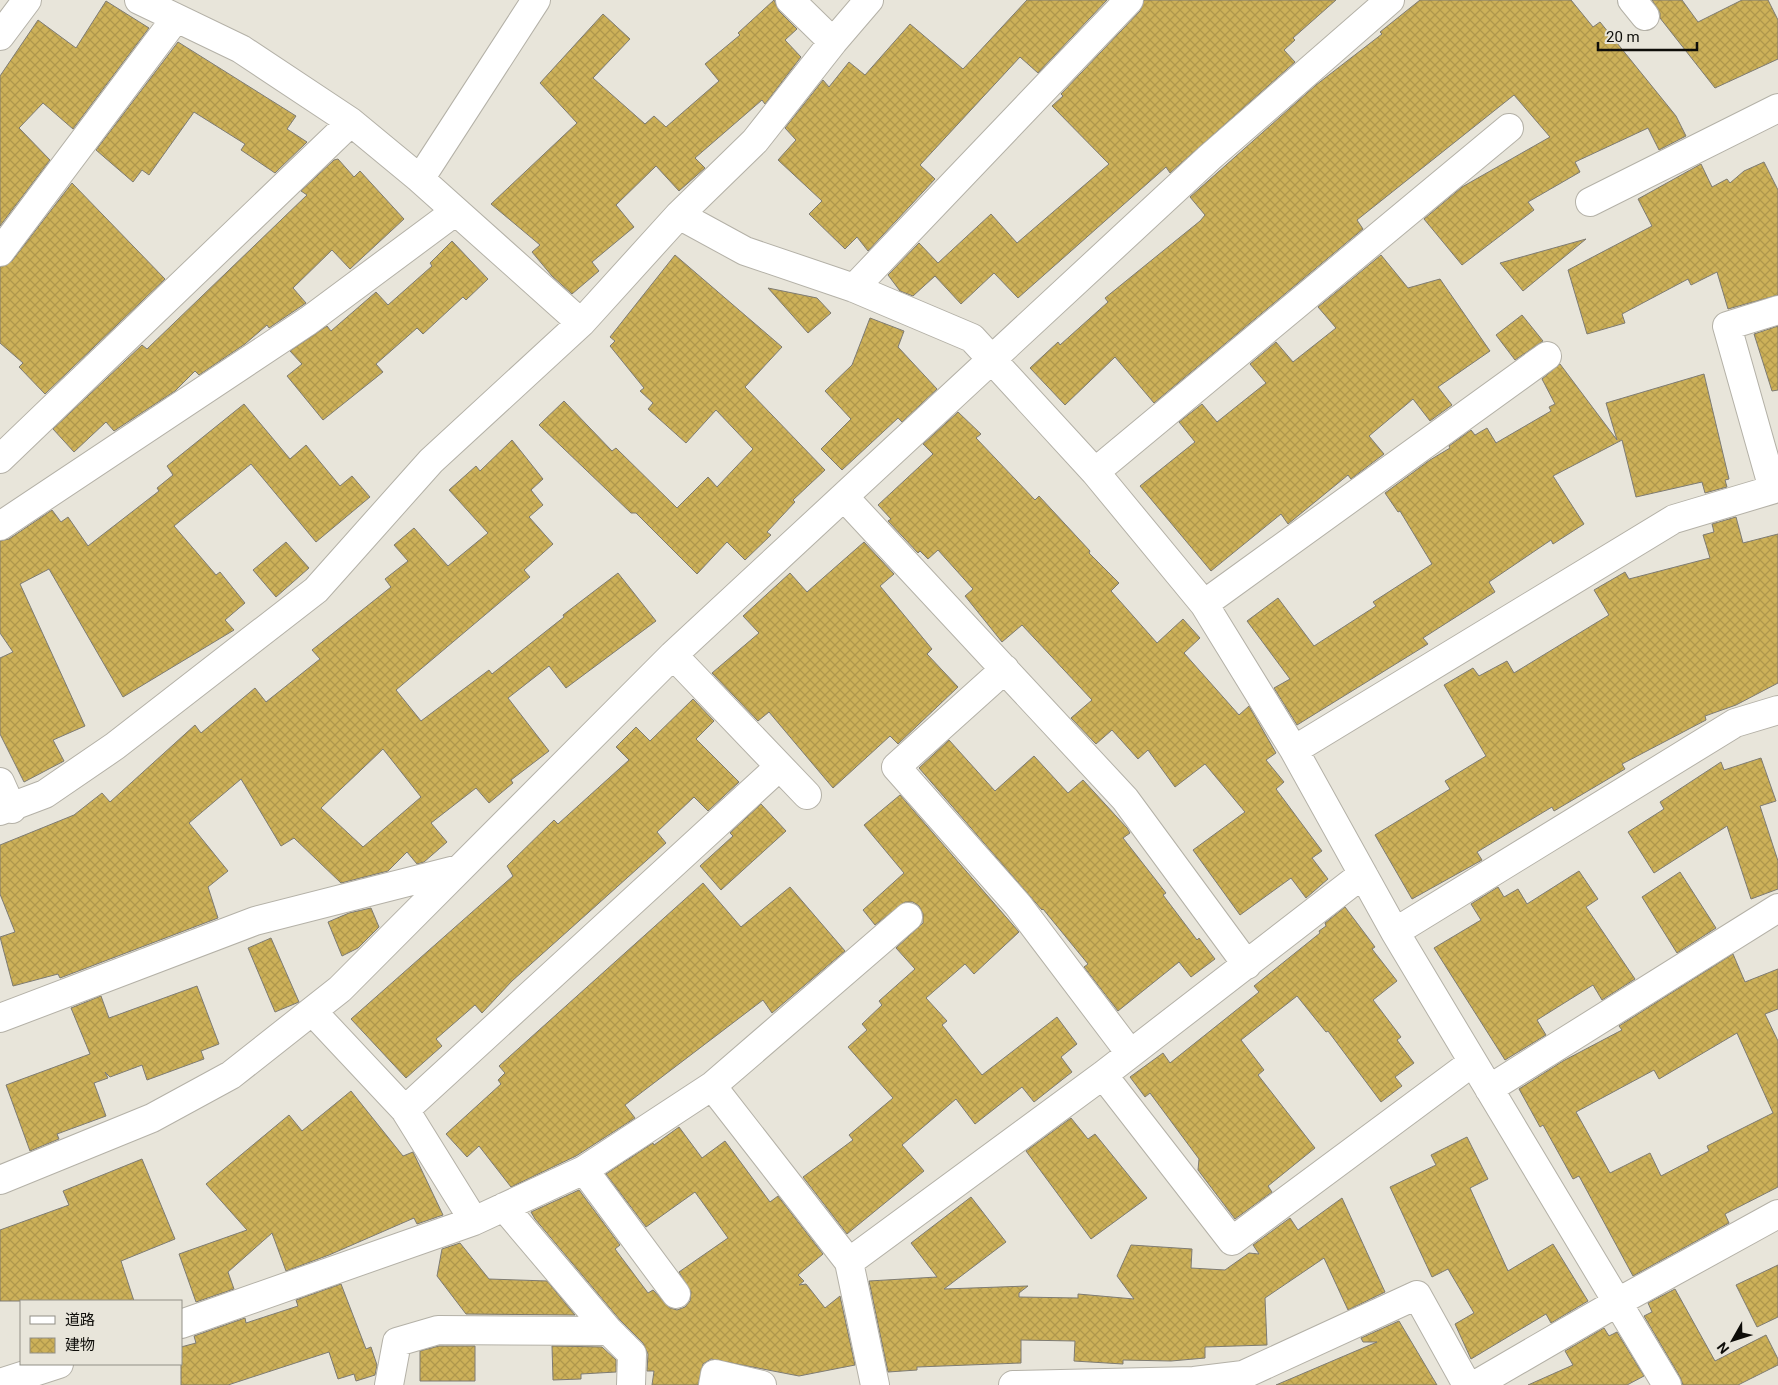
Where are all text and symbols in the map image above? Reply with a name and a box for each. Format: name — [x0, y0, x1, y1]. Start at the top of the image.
scale bar — [1598, 20, 1697, 52]
text: 20 m — [1606, 28, 1640, 46]
legend — [20, 1300, 182, 1365]
text: 道路 — [65, 1311, 95, 1329]
north arrow — [1708, 1315, 1758, 1365]
text: 建物 — [65, 1336, 95, 1354]
text: N — [1714, 1339, 1732, 1357]

